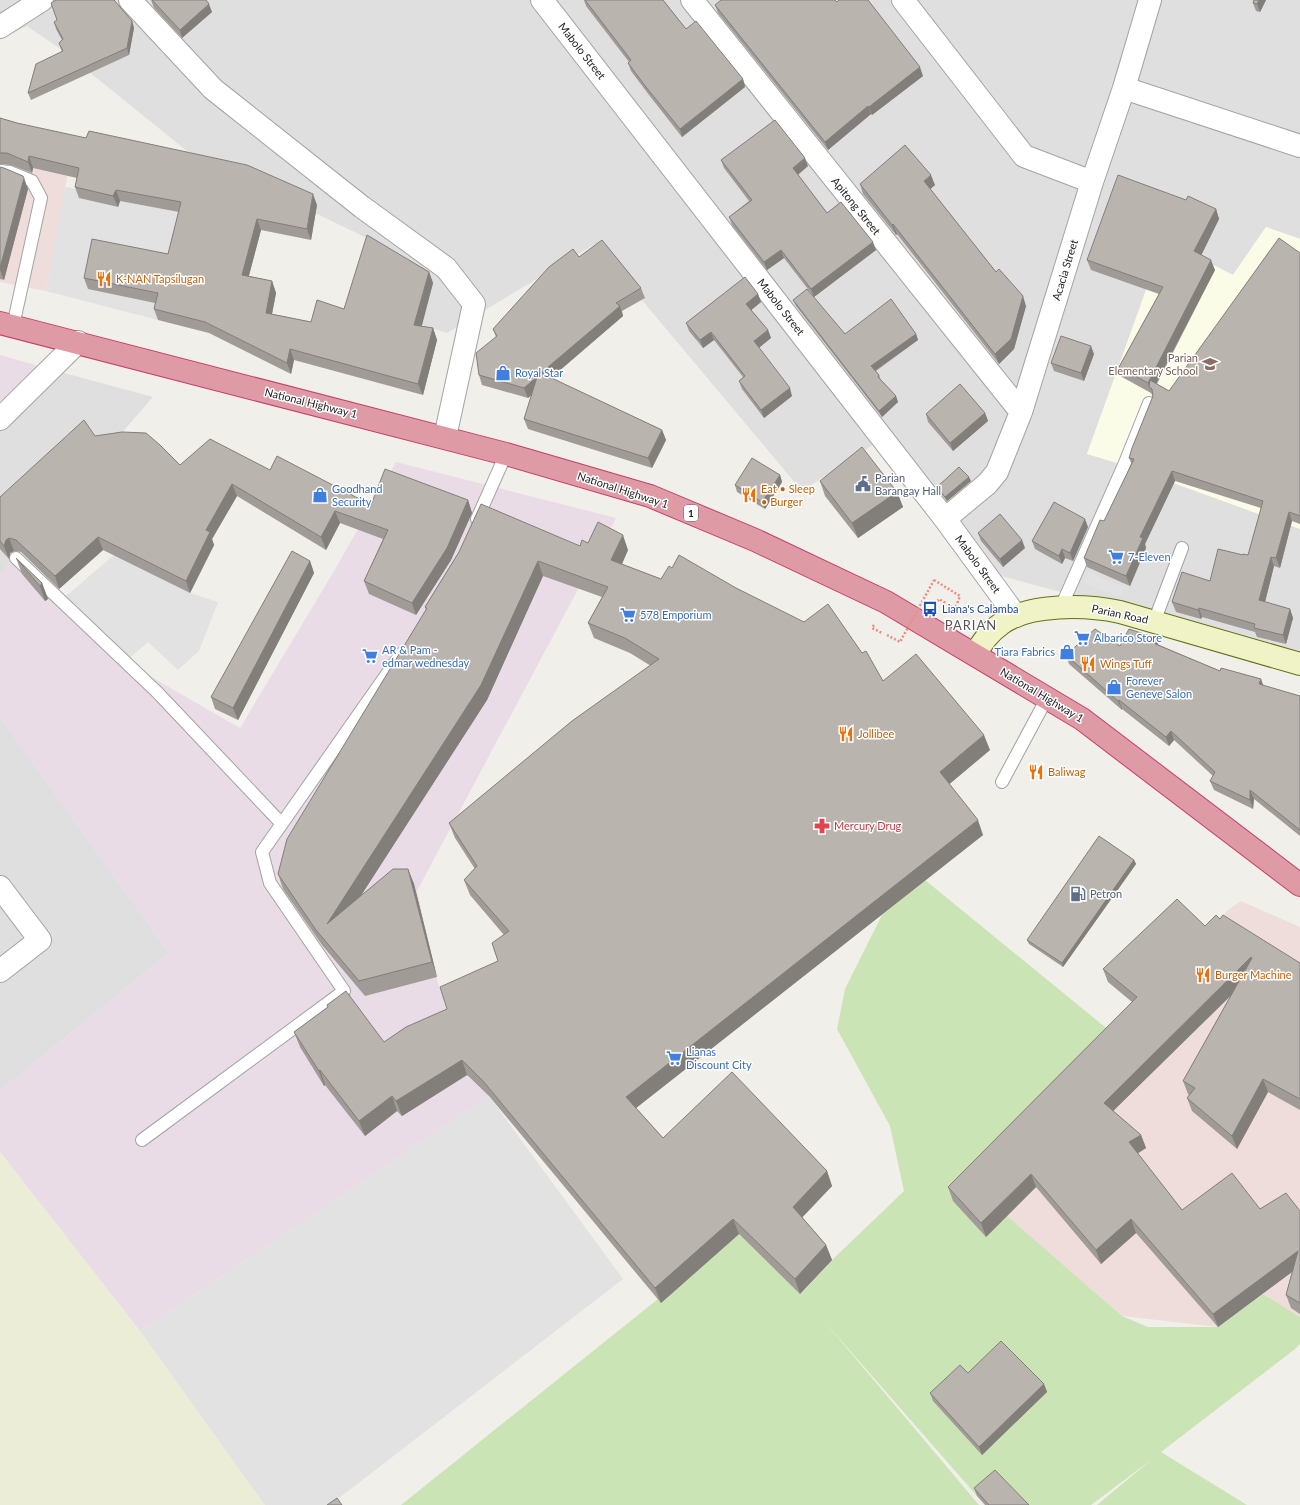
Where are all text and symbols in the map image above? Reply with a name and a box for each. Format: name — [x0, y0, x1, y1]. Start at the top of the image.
street label: Mabolo Street — [556, 20, 609, 82]
street label: Apitong Street — [829, 174, 884, 237]
street label: Acacia Street — [1049, 238, 1080, 302]
restaurant icon: K-NAN Tapsilugan — [95, 270, 113, 288]
place label: K-NAN Tapsilugan — [116, 272, 204, 285]
street label: Mabolo Street — [755, 276, 808, 338]
place label: Parian Elementary School — [1108, 351, 1198, 377]
school or university icon: Parian Elementary School — [1201, 355, 1219, 373]
shop icon: Royal Star — [494, 364, 512, 382]
place label: Royal Star — [515, 366, 563, 379]
street label: National Highway 1 — [263, 385, 359, 420]
street label: National Highway 1 — [576, 469, 670, 510]
place label: Parian Barangay Hall — [875, 471, 941, 497]
public building icon: Parian Barangay Hall — [854, 475, 872, 493]
place label: Goodhand Security — [332, 482, 383, 508]
place label: Eat • Sleep • Burger — [761, 482, 815, 508]
shop icon: Goodhand Security — [311, 486, 329, 504]
restaurant icon: Eat • Sleep • Burger — [740, 486, 758, 504]
road number: 1 — [684, 505, 698, 521]
street label: Mabolo Street — [953, 532, 1004, 595]
supermarket icon: 7-Eleven — [1107, 548, 1125, 566]
place label: 7-Eleven — [1128, 550, 1171, 563]
bus stop icon: Liana's Calamba — [921, 600, 939, 618]
street label: Parian Road — [1091, 601, 1150, 626]
place label: Liana's Calamba — [942, 602, 1019, 615]
supermarket icon: 578 Emporium — [619, 606, 637, 624]
place label: 578 Emporium — [640, 608, 711, 621]
district label: PARIAN — [945, 617, 997, 633]
supermarket icon: Albarico Store — [1073, 629, 1091, 647]
place label: Albarico Store — [1094, 631, 1162, 644]
place label: AR & Pam - edmar wednesday — [382, 643, 470, 669]
shop icon: Tiara Fabrics — [1058, 643, 1076, 661]
place label: Tiara Fabrics — [995, 645, 1055, 658]
supermarket icon: AR & Pam - edmar wednesday — [361, 647, 379, 665]
restaurant icon: Wings Tuff — [1079, 655, 1097, 673]
place label: Wings Tuff — [1100, 657, 1153, 670]
street label: National Highway 1 — [998, 665, 1086, 725]
place label: Forever Geneve Salon — [1126, 674, 1192, 700]
shop icon: Forever Geneve Salon — [1105, 678, 1123, 696]
restaurant icon: Jollibee — [837, 725, 855, 743]
place label: Jollibee — [858, 727, 894, 740]
restaurant icon: Baliwag — [1027, 763, 1045, 781]
place label: Baliwag — [1048, 765, 1086, 778]
pharmacy icon: Mercury Drug — [813, 817, 831, 835]
place label: Mercury Drug — [834, 819, 902, 832]
fuel station icon: Petron — [1069, 885, 1087, 903]
place label: Petron — [1090, 887, 1122, 900]
restaurant icon: Burger Machine — [1194, 966, 1212, 984]
place label: Burger Machine — [1215, 968, 1292, 981]
place label: Lianas Discount City — [686, 1045, 752, 1071]
supermarket icon: Lianas Discount City — [665, 1049, 683, 1067]

